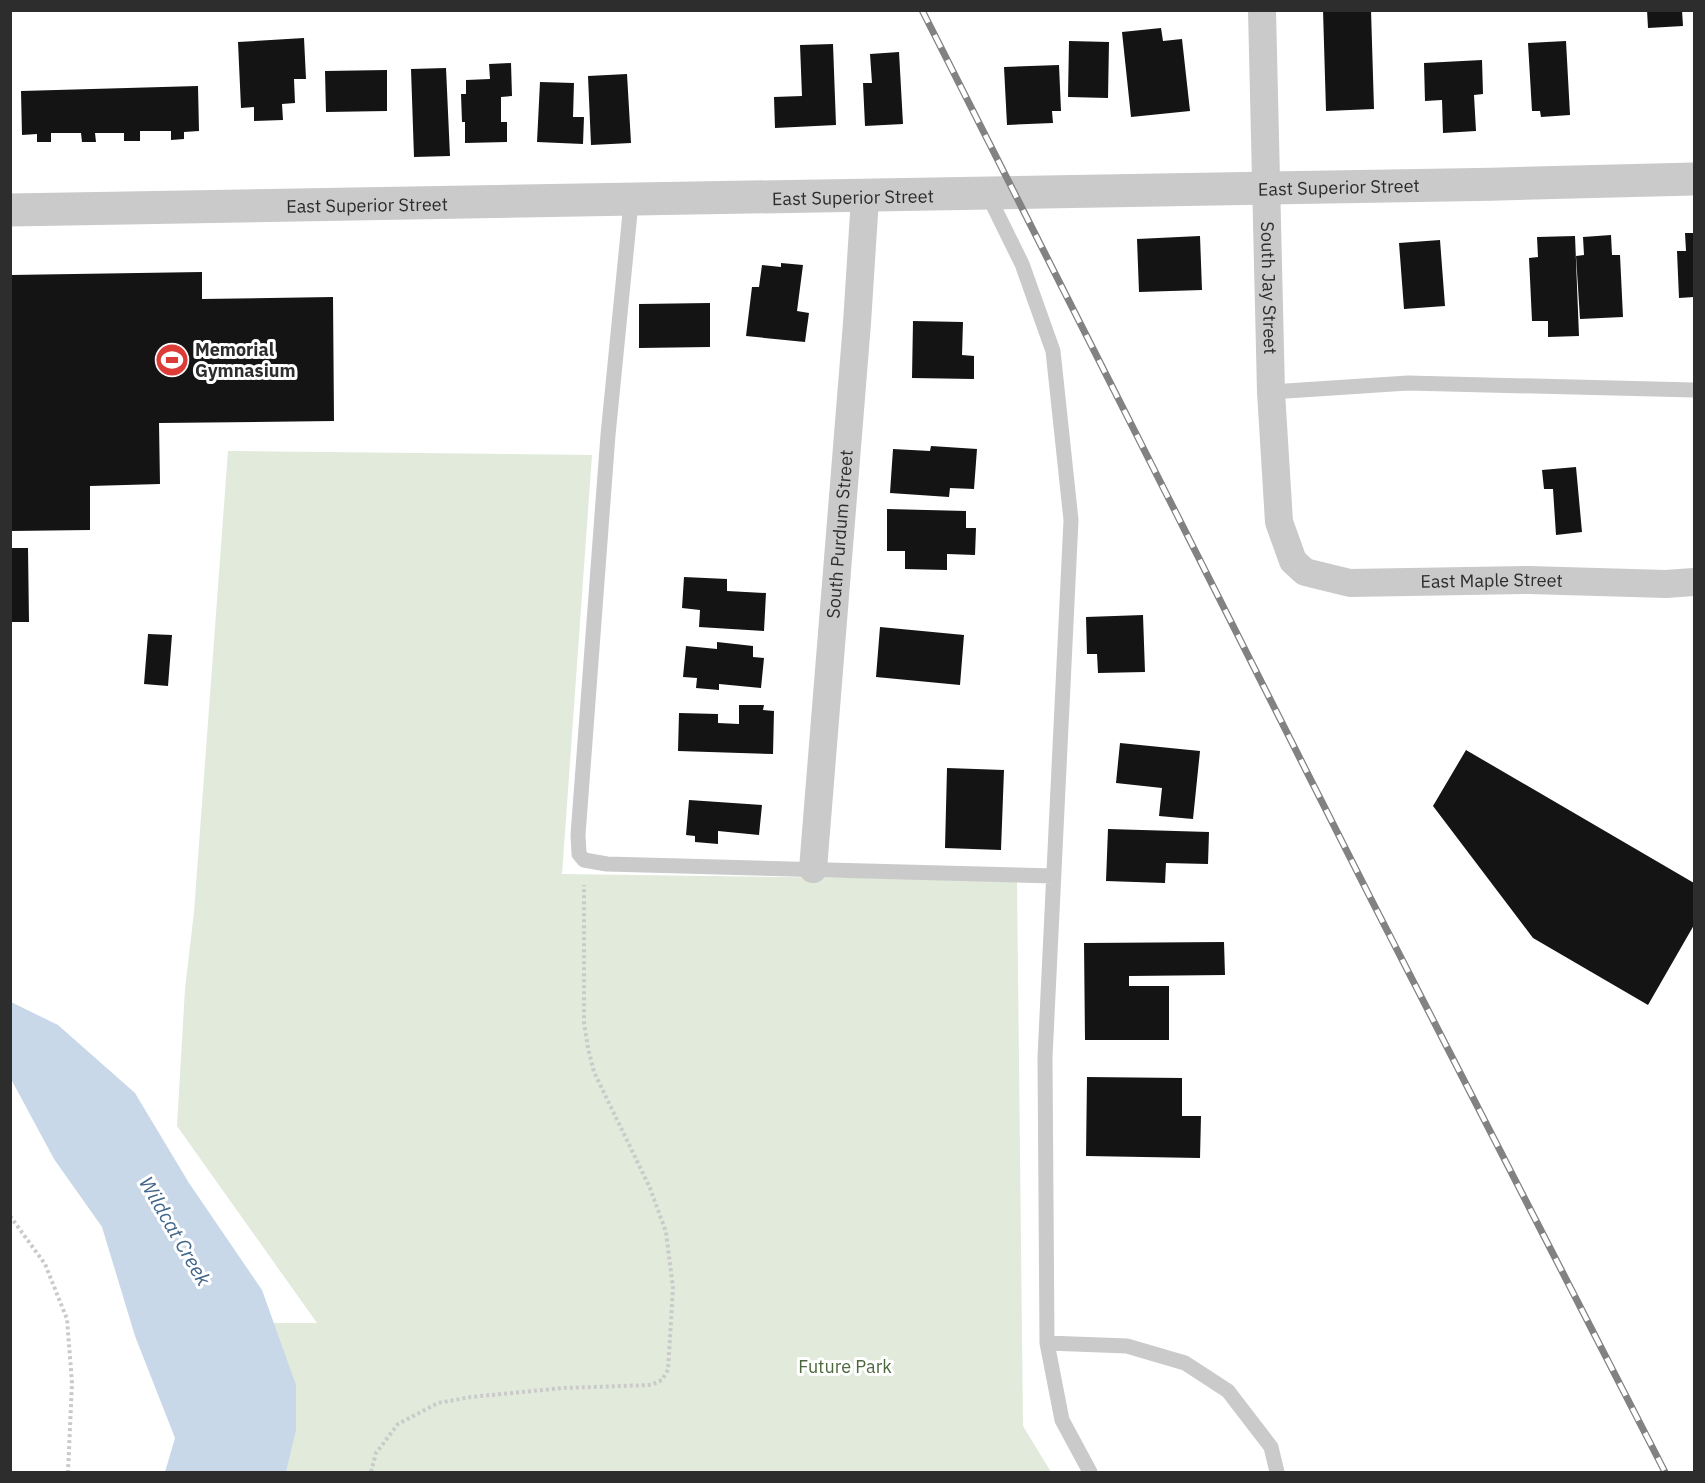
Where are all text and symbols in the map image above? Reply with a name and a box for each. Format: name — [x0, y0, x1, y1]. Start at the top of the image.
street label: East Superior Street — [1258, 174, 1420, 201]
street label: East Superior Street — [772, 184, 934, 210]
street label: East Superior Street — [286, 192, 448, 218]
street label: South Jay Street — [1256, 221, 1282, 355]
place label: Memorial Gymnasium — [195, 338, 296, 382]
sports icon: Memorial Gymnasium — [154, 342, 190, 378]
street label: South Purdum Street — [821, 449, 858, 619]
street label: East Maple Street — [1420, 568, 1563, 593]
water label: Wildcat Creek — [133, 1171, 218, 1291]
park label: Future Park — [798, 1355, 892, 1378]

